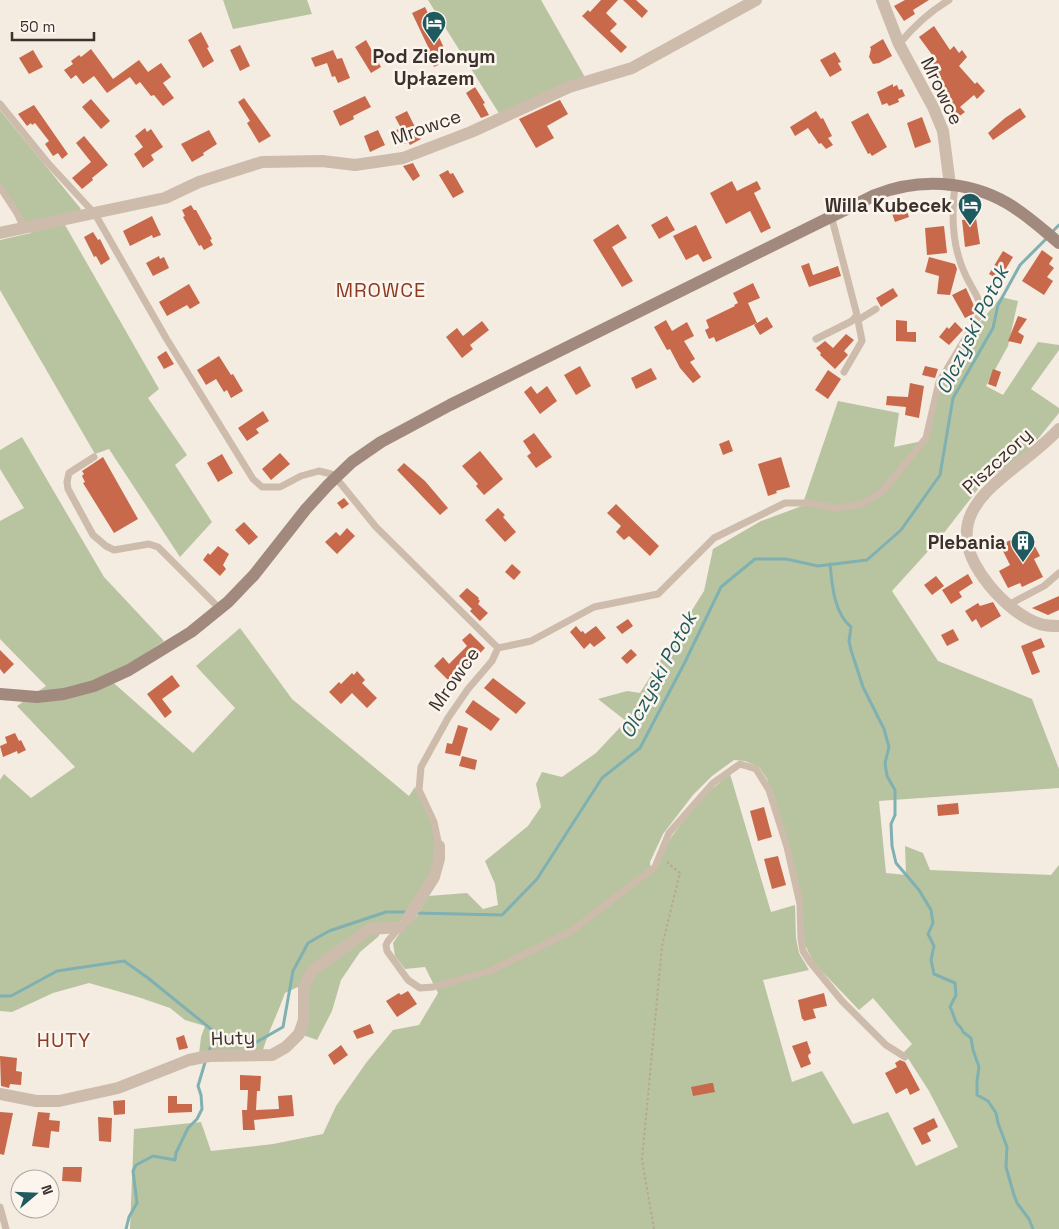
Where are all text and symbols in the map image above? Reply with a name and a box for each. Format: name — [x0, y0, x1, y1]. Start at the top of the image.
scale bar — [12, 10, 95, 42]
hotel icon: Pod Zielonym Upłazem — [421, 10, 447, 44]
text: 50 m — [20, 17, 55, 36]
place label: Pod Zielonym Upłazem — [373, 44, 495, 91]
street label: Mrowce — [915, 53, 969, 129]
street label: Mrowce — [388, 103, 464, 151]
hotel icon: Willa Kubecek — [957, 192, 983, 226]
place label: Willa Kubecek — [825, 193, 952, 218]
water label: Olczyski Potok — [930, 260, 1015, 398]
district label: MROWCE — [336, 277, 426, 303]
street label: Piszczory — [957, 422, 1037, 500]
building icon: Plebania — [1010, 529, 1036, 563]
place label: Plebania — [928, 530, 1006, 555]
water label: Olczyski Potok — [614, 605, 703, 743]
street label: Mrowce — [423, 642, 485, 716]
street label: Huty — [210, 1025, 256, 1051]
district label: HUTY — [37, 1027, 91, 1053]
north arrow — [10, 1169, 60, 1219]
text: N — [37, 1182, 57, 1197]

